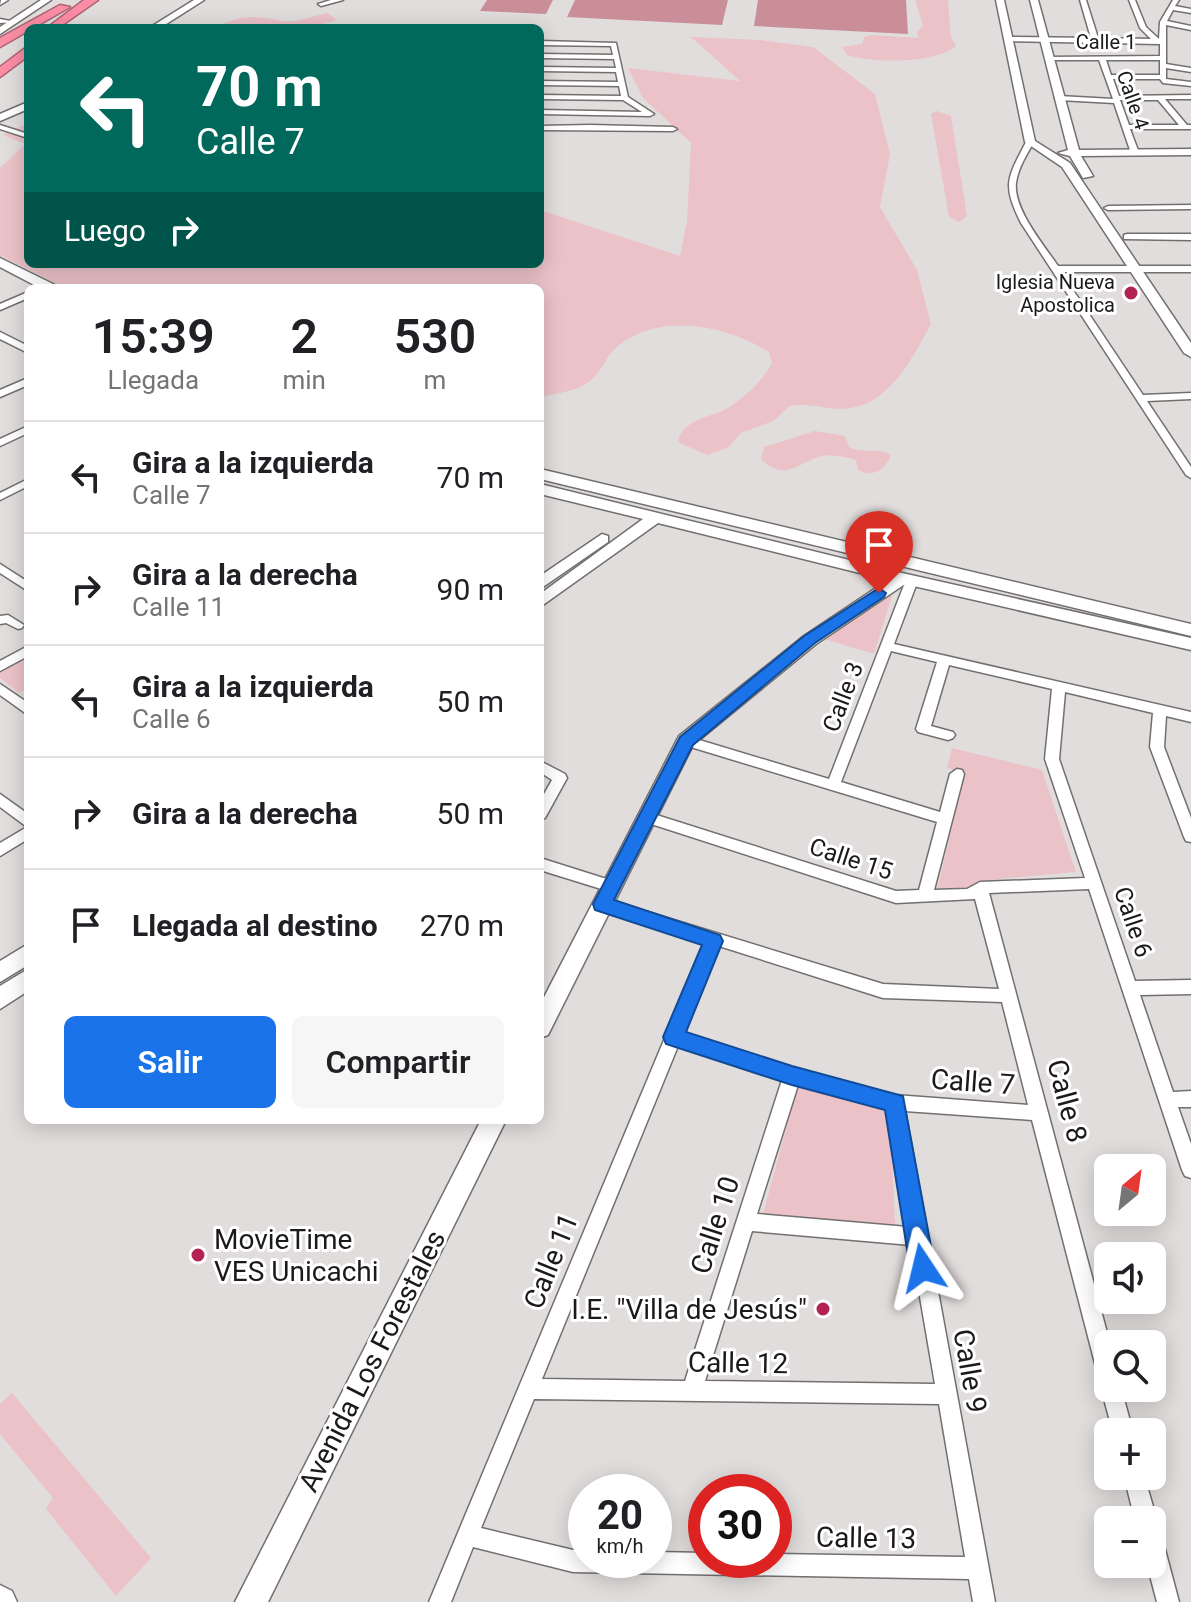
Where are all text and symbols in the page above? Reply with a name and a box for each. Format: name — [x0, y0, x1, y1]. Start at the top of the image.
street label: Calle 1 — [1076, 30, 1136, 54]
text: 70 m — [196, 54, 323, 120]
icon: left — [64, 56, 168, 160]
street label: Calle 4 — [1112, 68, 1154, 132]
text: Calle 7 — [196, 121, 305, 163]
icon: right — [162, 208, 206, 252]
text: Luego — [64, 213, 146, 248]
place label: Iglesia Nueva Apostolica — [996, 270, 1115, 317]
marker: Iglesia Nueva Apostolica — [1122, 284, 1140, 302]
text: 15:39 — [92, 308, 215, 365]
text: 2 — [291, 308, 318, 365]
text: 530 — [394, 308, 476, 365]
text: Llegada — [107, 365, 199, 395]
text: min — [282, 365, 326, 395]
text: m — [424, 365, 446, 395]
text: Gira a la izquierda — [132, 445, 374, 480]
icon: left — [64, 455, 108, 499]
text: 70 m — [437, 460, 504, 495]
text: Calle 7 — [132, 480, 211, 510]
pin — [845, 511, 913, 593]
icon: arrive — [857, 523, 901, 567]
text: Gira a la derecha — [132, 557, 358, 592]
icon: right — [64, 567, 108, 611]
text: 90 m — [437, 572, 504, 607]
text: Calle 11 — [132, 592, 225, 622]
street label: Calle 3 — [817, 658, 869, 736]
text: Gira a la izquierda — [132, 669, 374, 704]
icon: left — [64, 679, 108, 723]
text: 50 m — [437, 684, 504, 719]
text: Calle 6 — [132, 704, 211, 734]
icon: right — [64, 791, 108, 835]
text: Gira a la derecha — [132, 796, 358, 831]
text: 50 m — [437, 796, 504, 831]
street label: Calle 15 — [806, 832, 896, 886]
street label: Calle 6 — [1108, 883, 1158, 961]
icon: arrive — [64, 903, 108, 947]
text: Llegada al destino — [132, 908, 378, 943]
text: 270 m — [420, 908, 504, 943]
button: Salir — [64, 1016, 276, 1108]
button: Compartir — [292, 1016, 504, 1108]
street label: Calle 8 — [1040, 1056, 1094, 1146]
street label: Calle 7 — [930, 1063, 1016, 1101]
north arrow — [1094, 1154, 1166, 1226]
map controls — [1094, 1154, 1166, 1578]
street label: Calle 10 — [684, 1172, 746, 1278]
street label: Calle 11 — [517, 1208, 585, 1314]
place label: MovieTime VES Unicachi — [214, 1223, 379, 1288]
street label: Avenida Los Forestales — [292, 1225, 452, 1497]
position arrow — [881, 1226, 965, 1310]
button: sound — [1094, 1242, 1166, 1314]
marker: MovieTime VES Unicachi — [189, 1246, 207, 1264]
place label: I.E. "Villa de Jesús" — [571, 1293, 807, 1326]
marker: I.E. "Villa de Jesús" — [814, 1300, 832, 1318]
street label: Calle 9 — [946, 1326, 994, 1416]
button: search — [1094, 1330, 1166, 1402]
street label: Calle 12 — [688, 1346, 788, 1380]
button: + — [1094, 1418, 1166, 1490]
speed limit sign: 30 — [688, 1474, 792, 1578]
text: 20 — [597, 1492, 643, 1539]
button: − — [1094, 1506, 1166, 1578]
street label: Calle 13 — [816, 1521, 916, 1555]
text: km/h — [597, 1534, 643, 1558]

